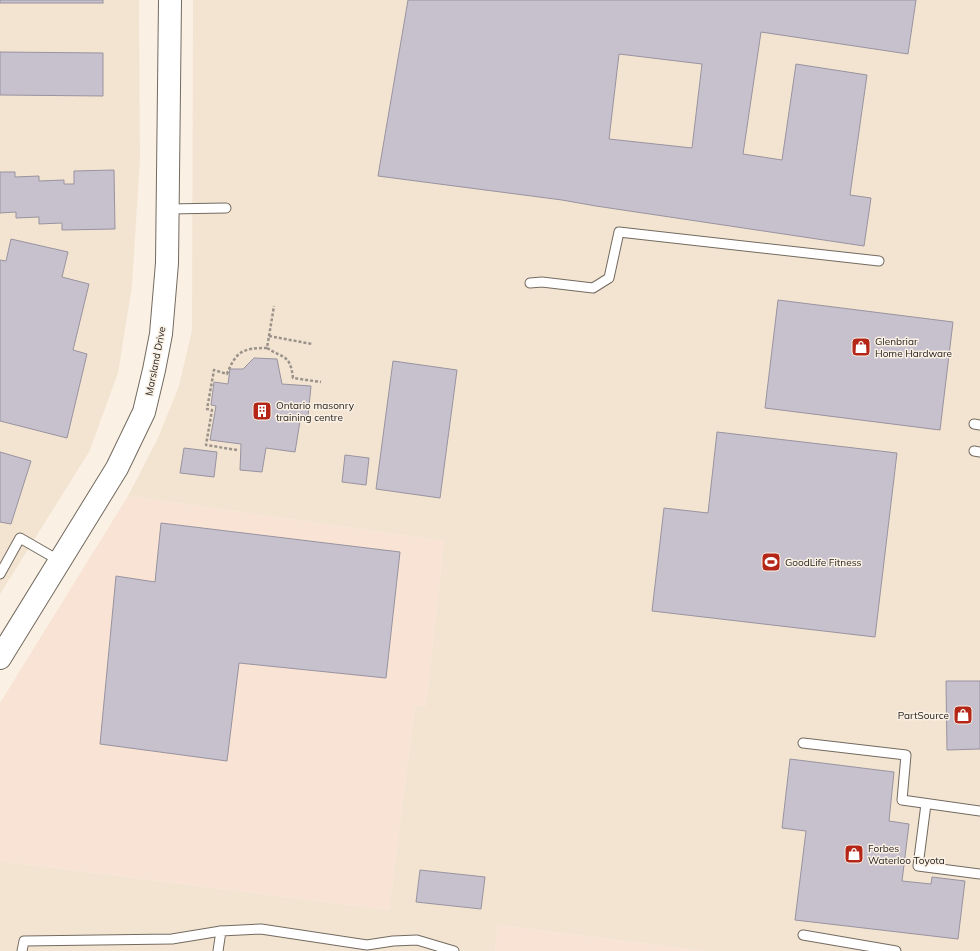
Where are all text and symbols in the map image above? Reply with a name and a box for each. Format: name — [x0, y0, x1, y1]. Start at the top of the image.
street label: Marsland Drive — [142, 325, 169, 397]
place label: Glenbriar Home Hardware — [875, 335, 952, 360]
shop icon: Glenbriar Home Hardware — [850, 336, 872, 358]
place label: Ontario masonry training centre — [276, 399, 355, 424]
building icon: Ontario masonry training centre — [251, 400, 273, 422]
sports icon: GoodLife Fitness — [760, 551, 782, 573]
place label: GoodLife Fitness — [785, 556, 862, 569]
shop icon: PartSource — [952, 704, 974, 726]
place label: PartSource — [898, 709, 949, 722]
place label: Forbes Waterloo Toyota — [868, 842, 945, 867]
shop icon: Forbes Waterloo Toyota — [843, 843, 865, 865]

